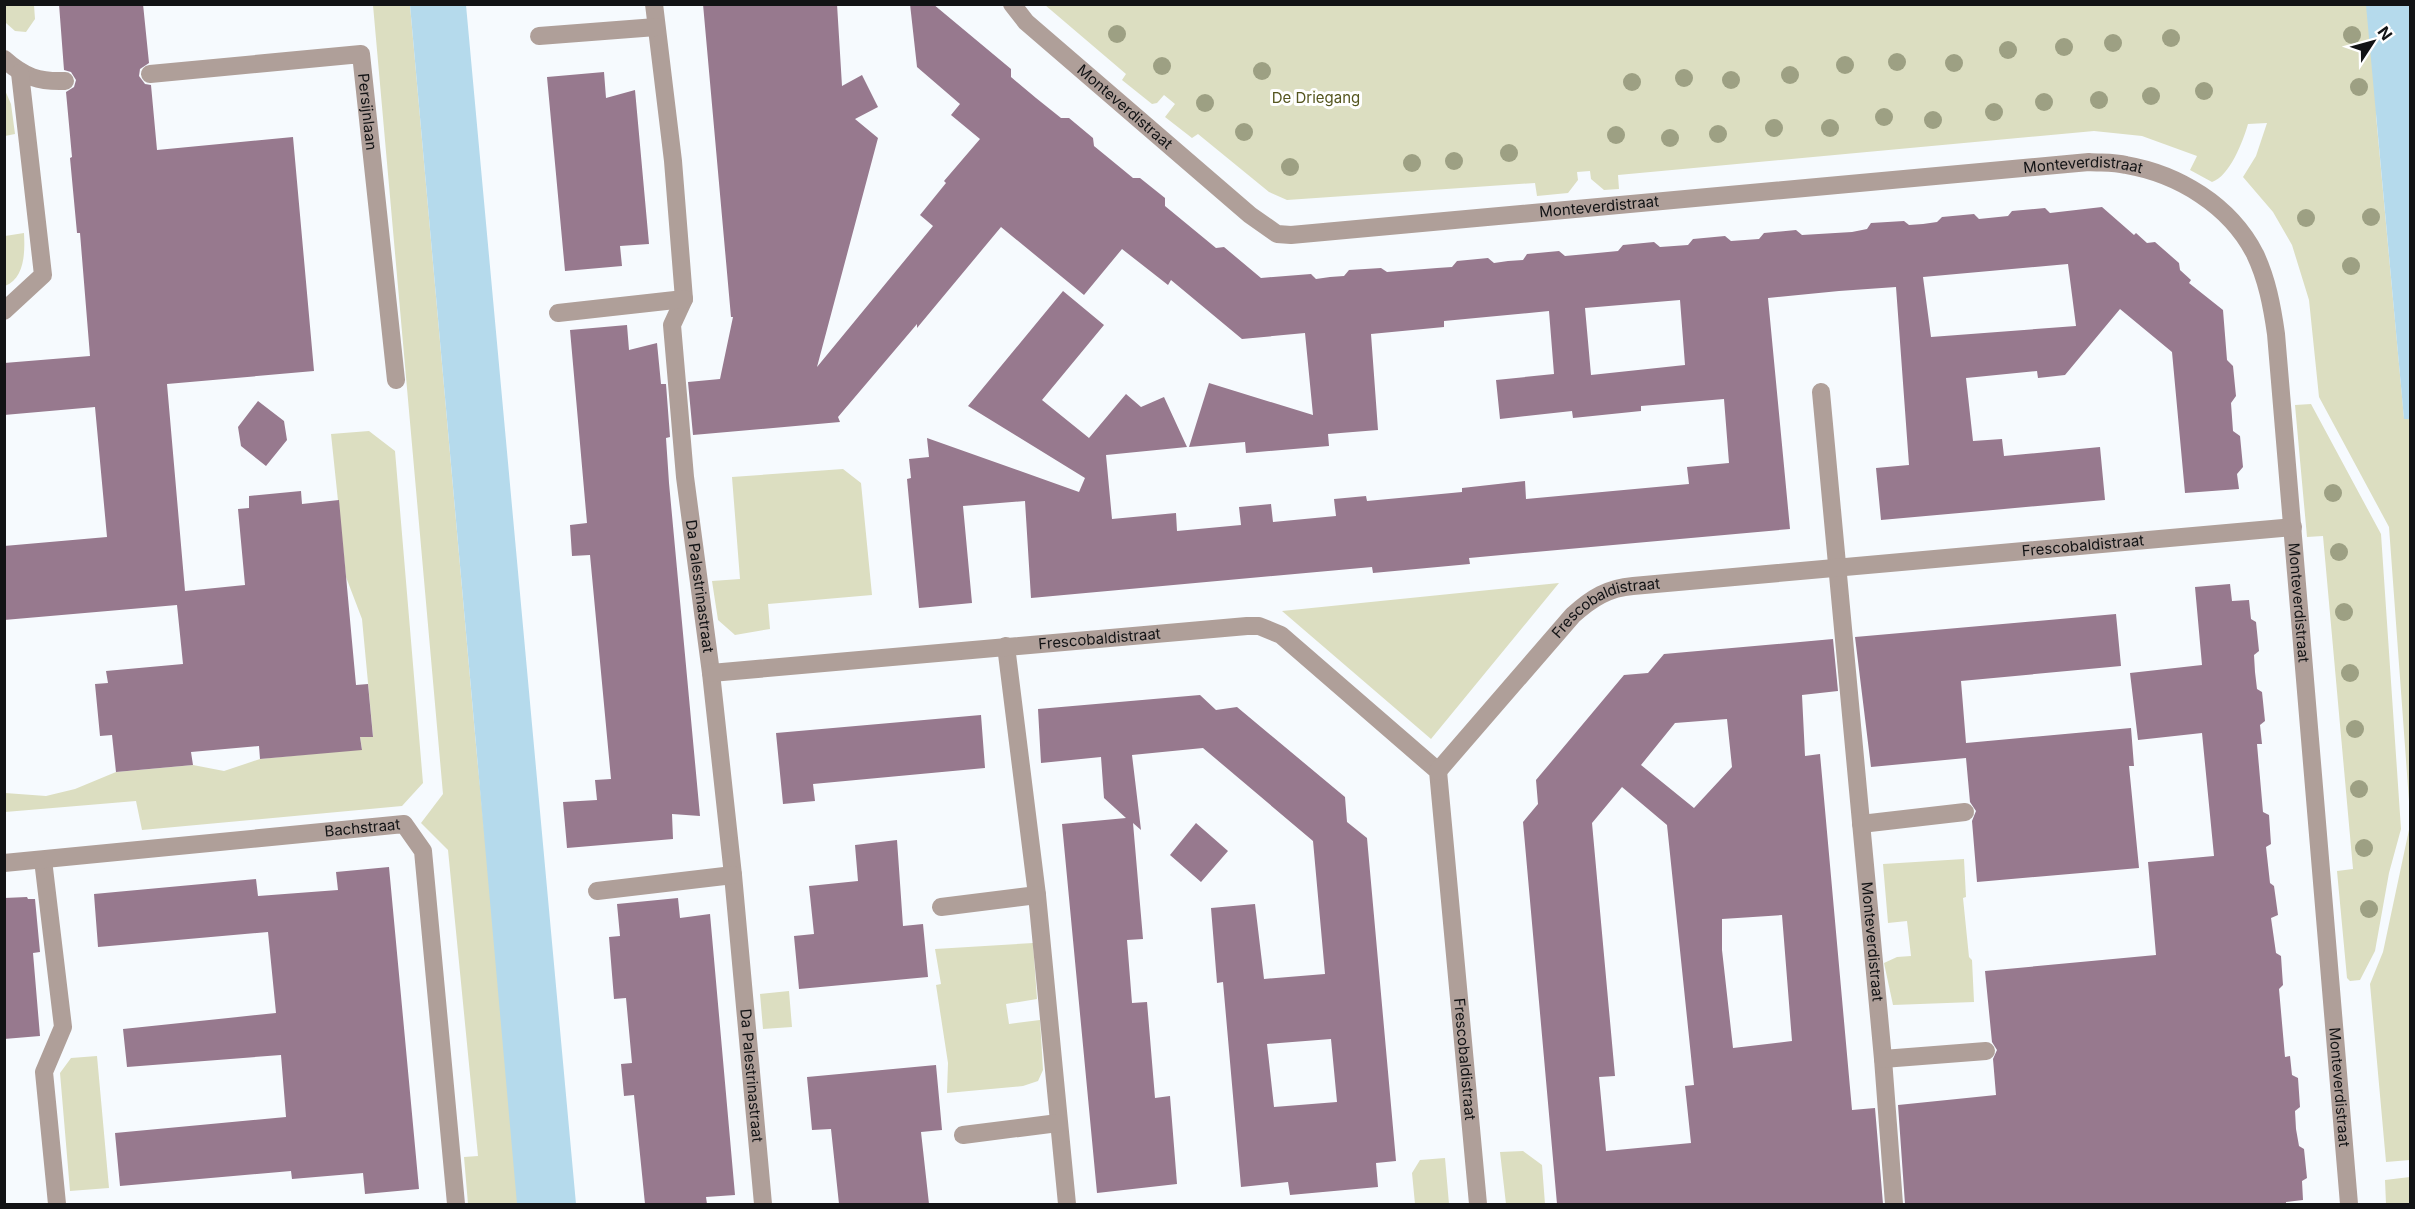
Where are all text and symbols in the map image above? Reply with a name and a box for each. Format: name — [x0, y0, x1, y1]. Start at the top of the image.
north arrow — [2343, 12, 2403, 72]
text: N — [2373, 22, 2397, 44]
street label: Monteverdistraat — [1073, 60, 1177, 153]
street label: Persijnlaan — [354, 72, 381, 151]
park label: De Driegang — [1272, 88, 1360, 107]
street label: Monteverdistraat — [2022, 152, 2145, 177]
street label: Monteverdistraat — [1538, 191, 1660, 221]
street label: Da Palestrinastraat — [682, 519, 718, 654]
street label: Frescobaldistraat — [2021, 530, 2145, 560]
street label: Monteverdistraat — [2285, 542, 2314, 663]
street label: Frescobaldistraat — [1547, 574, 1661, 642]
street label: Frescobaldistraat — [1038, 624, 1161, 653]
street label: Bachstraat — [324, 814, 401, 841]
street label: Monteverdistraat — [1858, 881, 1888, 1002]
street label: Frescobaldistraat — [1450, 997, 1480, 1121]
street label: Da Palestrinastraat — [736, 1008, 767, 1143]
street label: Monteverdistraat — [2325, 1026, 2354, 1148]

